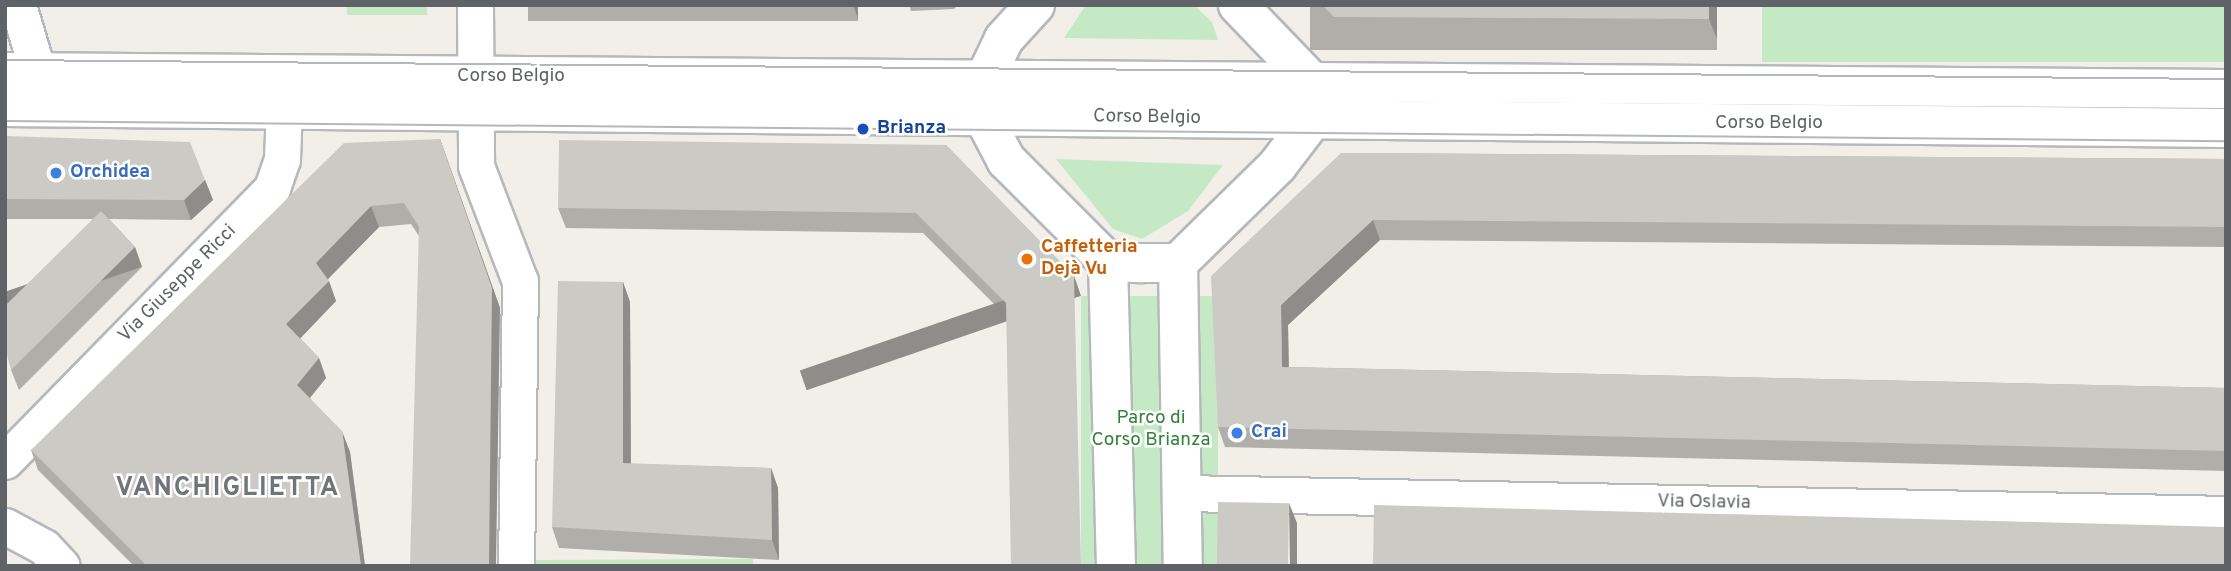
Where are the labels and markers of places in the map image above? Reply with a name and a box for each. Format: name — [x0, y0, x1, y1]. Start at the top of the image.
place label: Brianza — [877, 118, 946, 140]
marker: Brianza — [855, 121, 871, 137]
place label: Orchidea — [70, 162, 150, 184]
marker: Orchidea — [48, 165, 64, 181]
place label: Caffetteria Dejà Vu — [1041, 237, 1138, 281]
marker: Caffetteria Dejà Vu — [1019, 251, 1035, 267]
place label: Crai — [1251, 422, 1287, 444]
marker: Crai — [1229, 425, 1245, 441]

